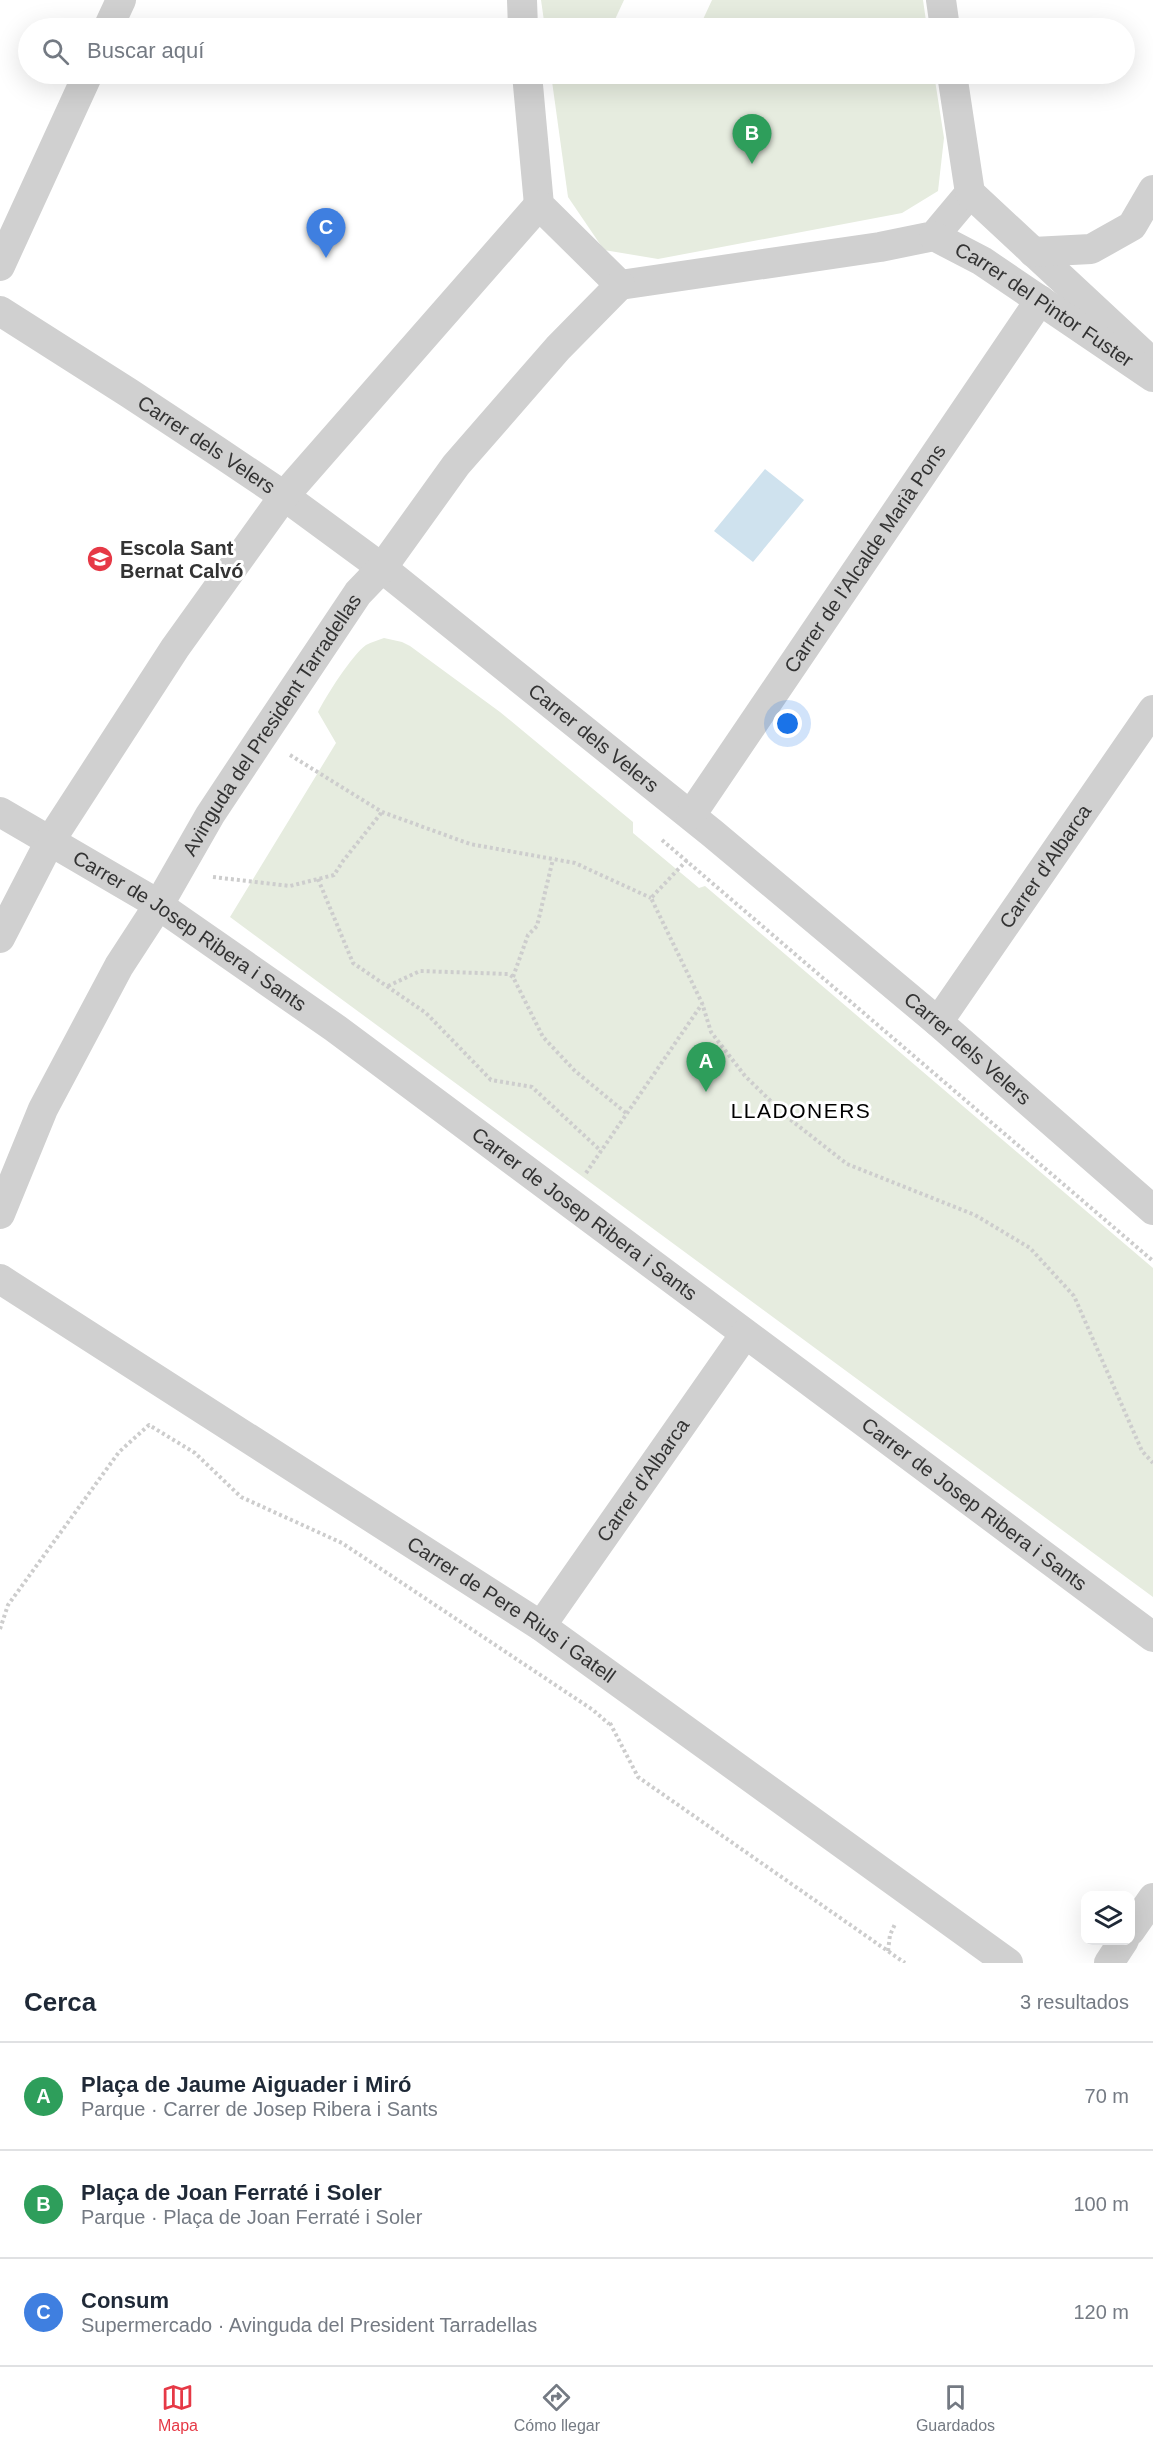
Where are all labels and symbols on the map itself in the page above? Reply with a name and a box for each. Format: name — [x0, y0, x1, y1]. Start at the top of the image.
pin: B — [732, 114, 771, 164]
pin: C — [306, 208, 346, 258]
street label: Carrer del Pintor Fuster — [951, 238, 1138, 372]
street label: Carrer dels Velers — [134, 391, 279, 498]
street label: Carrer de l'Alcalde Marià Pons — [780, 440, 950, 677]
place label: Escola Sant Bernat Calvó — [120, 537, 243, 582]
school or university icon: Escola Sant Bernat Calvó — [85, 544, 115, 574]
street label: Avinguda del President Tarradellas — [178, 590, 365, 860]
street label: Carrer dels Velers — [524, 679, 663, 797]
your location — [773, 709, 802, 738]
street label: Carrer d'Albarca — [995, 800, 1096, 932]
street label: Carrer de Josep Ribera i Sants — [69, 846, 310, 1016]
street label: Carrer dels Velers — [900, 988, 1035, 1109]
pin: A — [686, 1042, 726, 1092]
district label: LLADONERS — [731, 1099, 871, 1122]
street label: Carrer de Josep Ribera i Sants — [468, 1123, 701, 1305]
street label: Carrer de Josep Ribera i Sants — [858, 1413, 1091, 1595]
street label: Carrer d'Albarca — [592, 1414, 694, 1546]
street label: Carrer de Pere Rius i Gatell — [403, 1532, 620, 1687]

